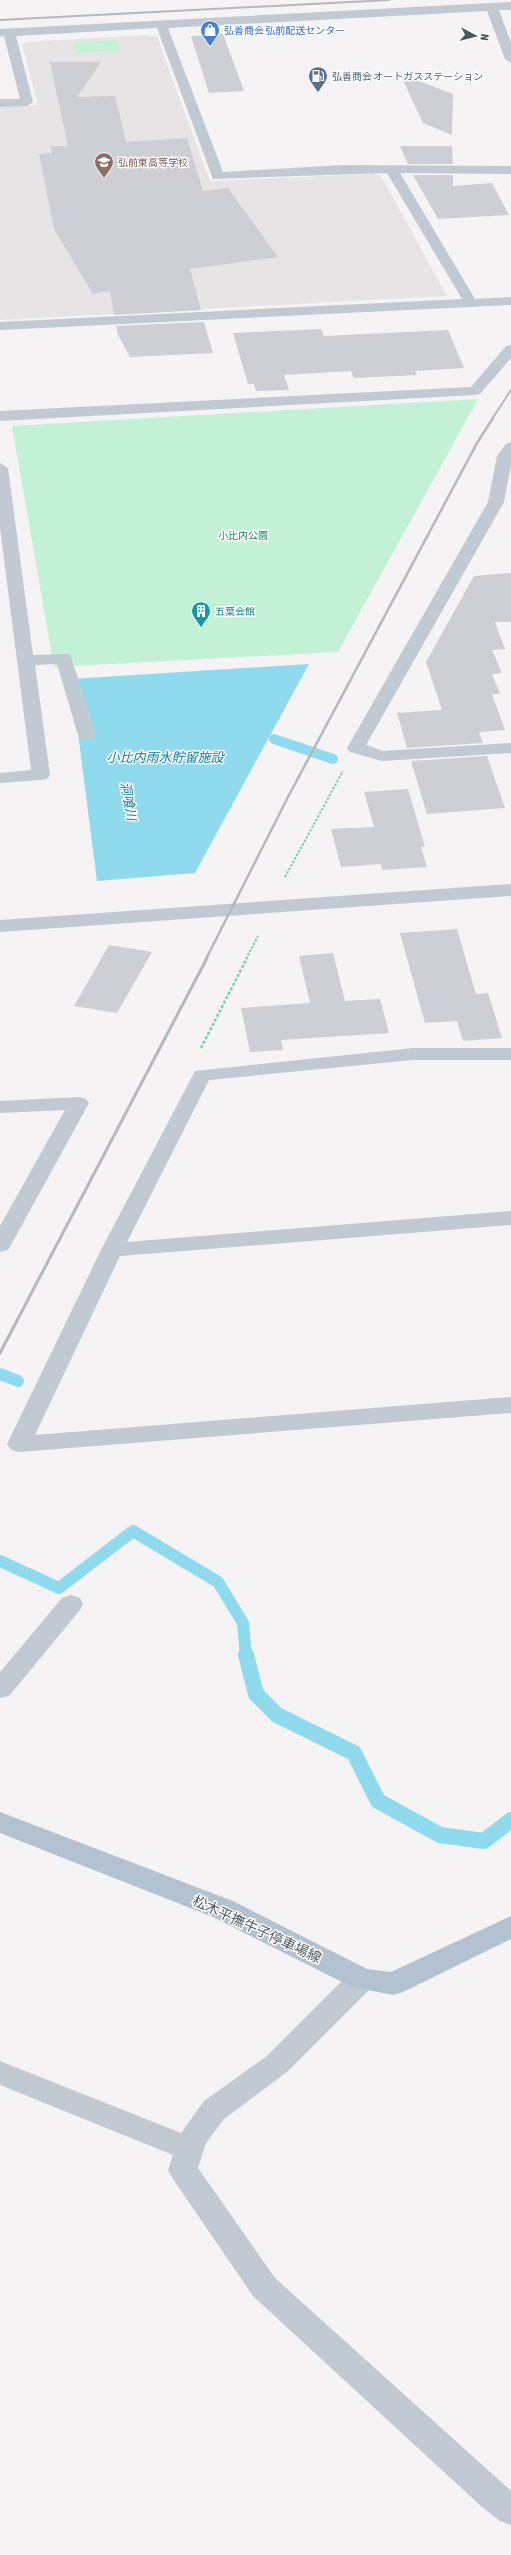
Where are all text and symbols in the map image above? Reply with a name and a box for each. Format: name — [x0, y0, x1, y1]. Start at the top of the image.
north arrow — [455, 16, 495, 56]
shop icon: 弘善商会 弘前配送センター — [199, 19, 221, 47]
place label: 弘善商会 弘前配送センター — [224, 25, 345, 36]
text: N — [479, 33, 491, 41]
fuel station icon: 弘善商会 オートガスステーション — [307, 65, 329, 93]
place label: 弘善商会 オートガスステーション — [332, 71, 483, 82]
school or university icon: 弘前東高等学校 — [93, 151, 115, 179]
place label: 弘前東高等学校 — [118, 157, 188, 168]
park label: 小比内公園 — [218, 530, 268, 541]
building icon: 五葉会館 — [190, 600, 212, 628]
place label: 五葉会館 — [215, 606, 255, 617]
water label: 小比内雨水貯留施設 — [106, 750, 225, 765]
water label: 洞喰川 — [118, 781, 140, 824]
street label: 松木平撫牛子停車場線 — [190, 1892, 324, 1966]

